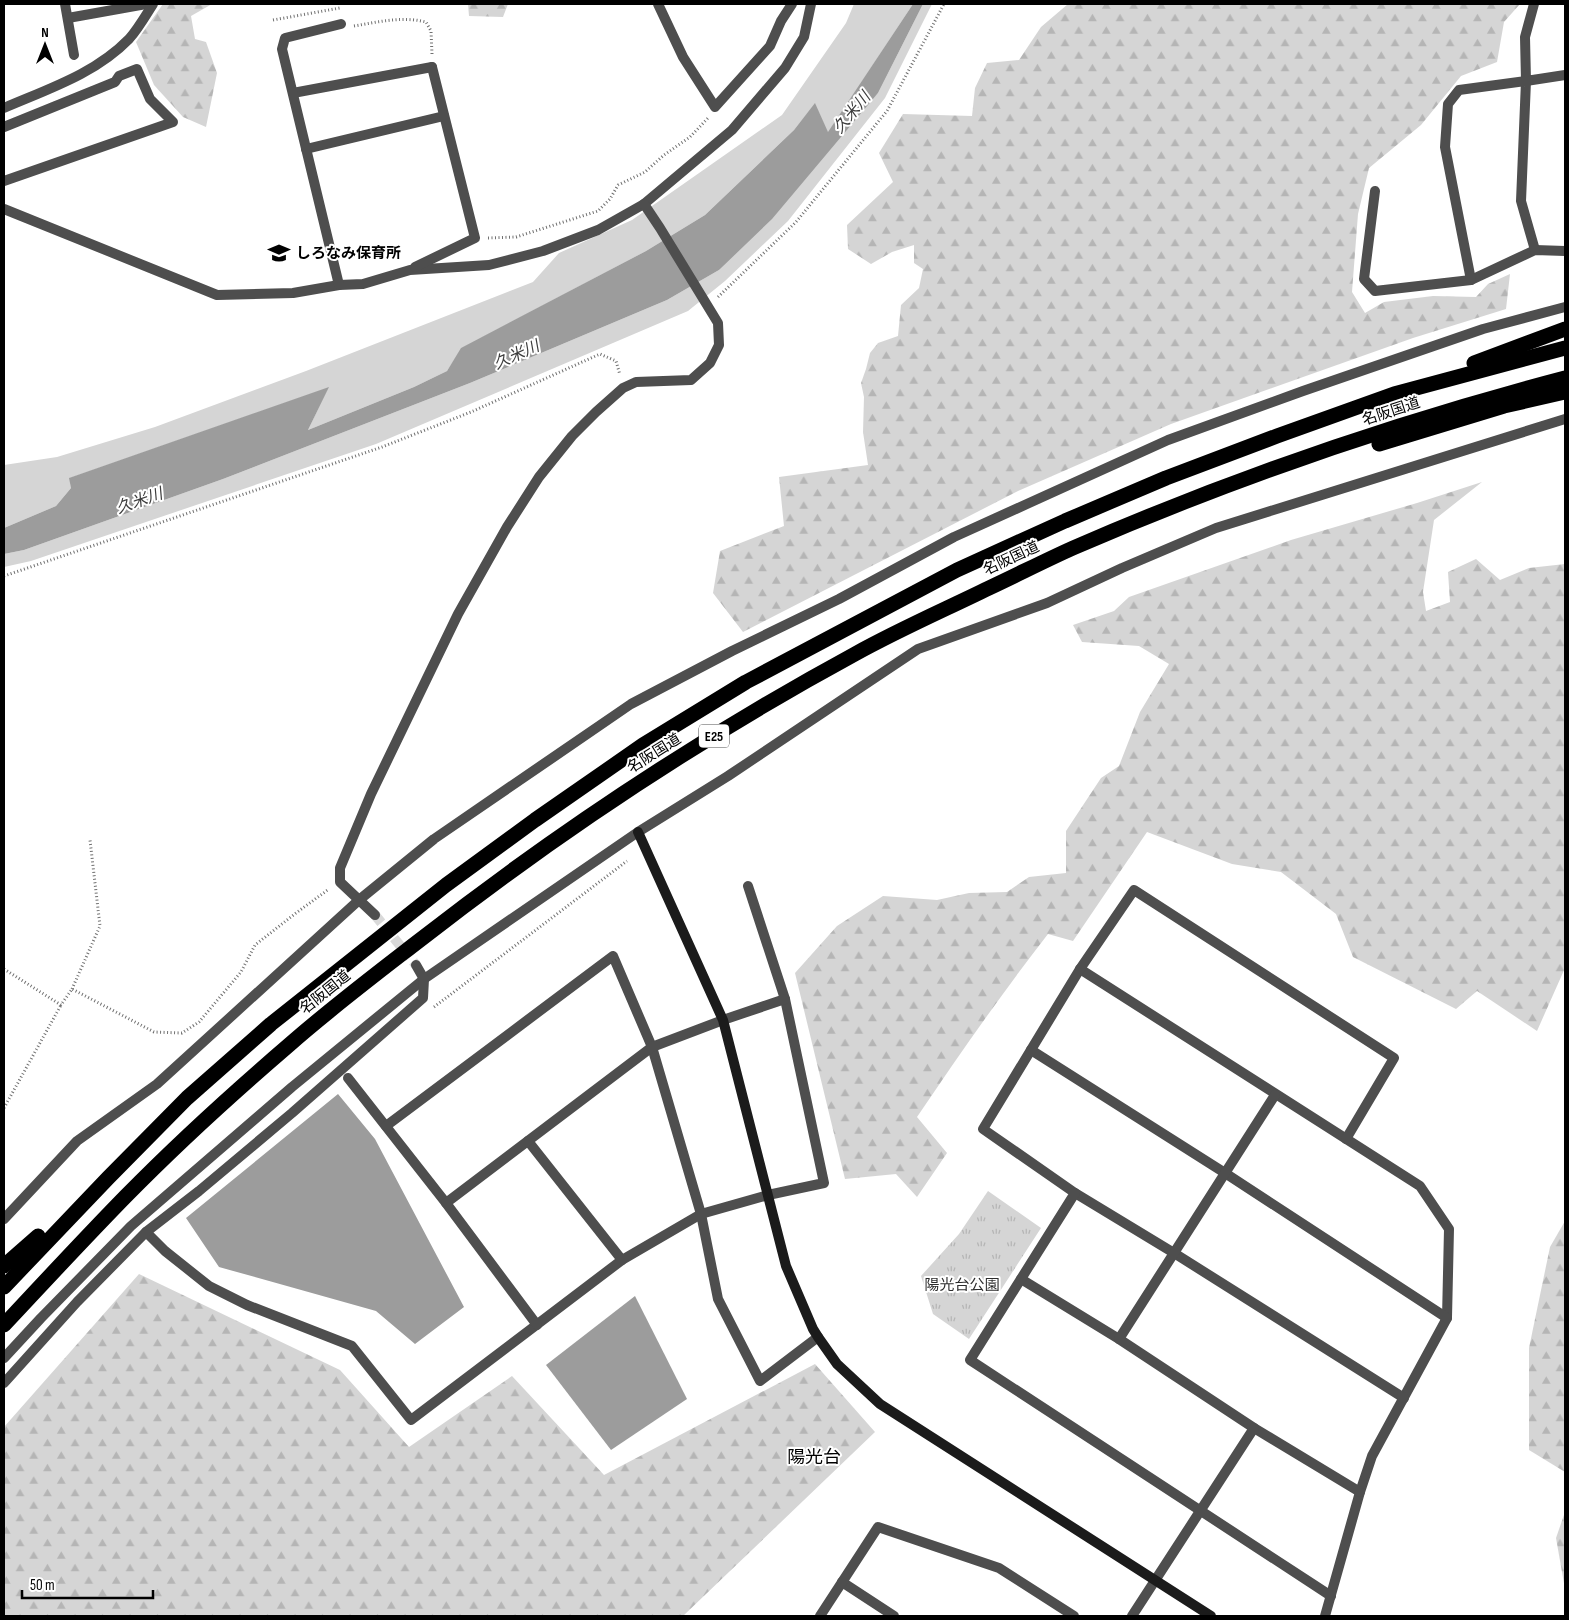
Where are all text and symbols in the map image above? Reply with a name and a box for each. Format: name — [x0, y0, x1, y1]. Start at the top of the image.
north arrow — [20, 20, 70, 70]
text: N — [41, 24, 49, 41]
water label: 久米川 — [829, 87, 876, 137]
school or university icon: しろなみ保育所 — [266, 240, 292, 266]
place label: しろなみ保育所 — [296, 244, 401, 263]
water label: 久米川 — [491, 336, 544, 374]
street label: 名阪国道 — [1360, 393, 1423, 430]
water label: 久米川 — [114, 484, 167, 518]
street label: 名阪国道 — [980, 537, 1042, 580]
road number: E25 — [699, 724, 729, 748]
street label: 名阪国道 — [624, 729, 685, 777]
street label: 名阪国道 — [296, 966, 355, 1019]
park label: 陽光台公園 — [924, 1276, 1000, 1295]
district label: 陽光台 — [787, 1447, 841, 1468]
scale bar — [22, 1568, 154, 1600]
text: 50 m — [30, 1576, 55, 1595]

